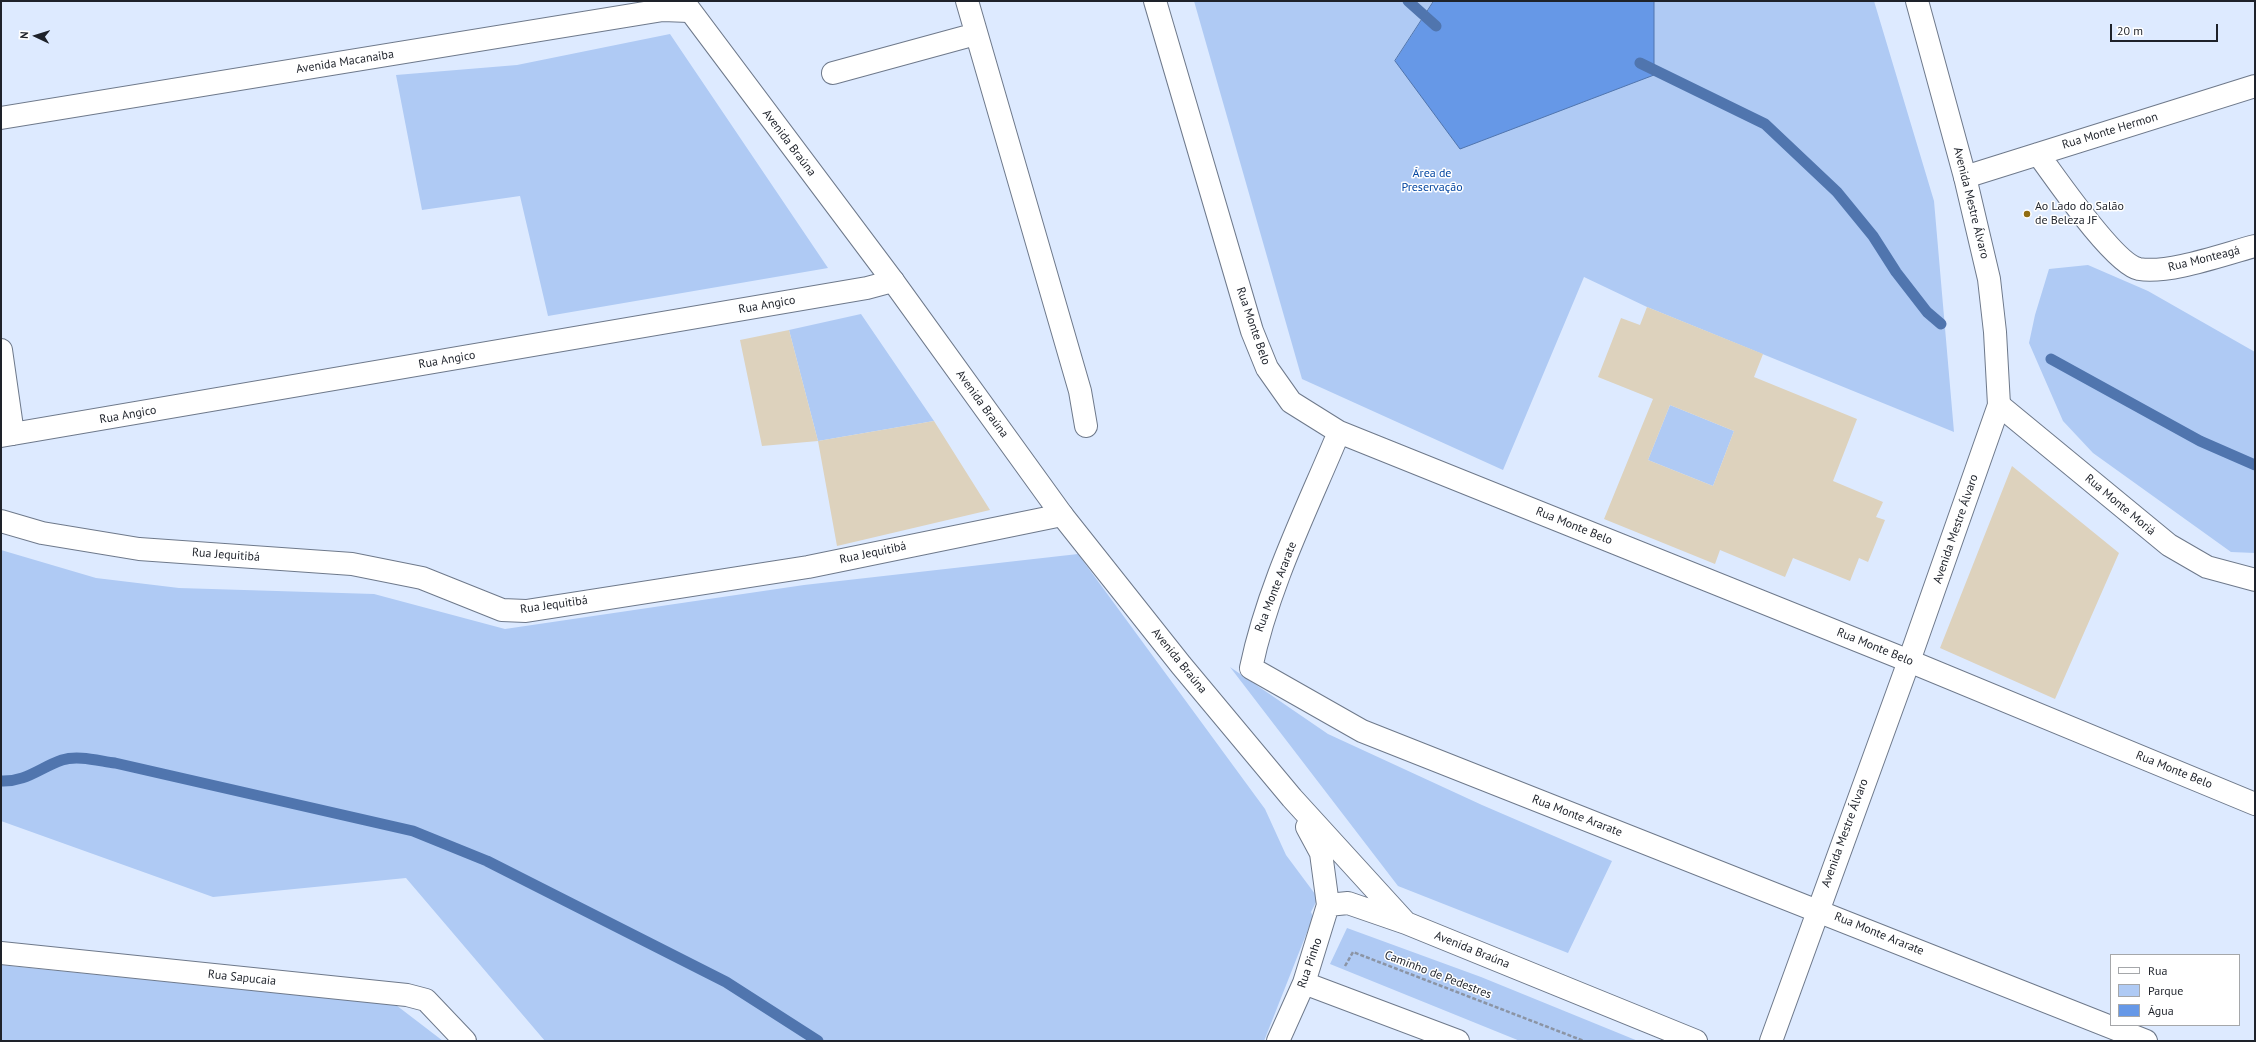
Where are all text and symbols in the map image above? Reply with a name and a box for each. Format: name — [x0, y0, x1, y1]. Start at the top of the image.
north arrow — [16, 16, 56, 56]
scale bar — [2112, 16, 2220, 42]
text: 20 m — [2117, 23, 2143, 38]
text: N — [17, 31, 31, 39]
street label: Avenida Macanaiba — [295, 47, 395, 77]
street label: Avenida Braúna — [759, 107, 819, 179]
street label: Rua Monte Hermon — [2060, 110, 2160, 152]
street label: Avenida Mestre Álvaro — [1950, 146, 1992, 260]
park label: Área de Preservação — [1401, 167, 1463, 195]
place label: Ao Lado do Salão de Beleza JF — [2035, 200, 2124, 228]
marker: Ao Lado do Salão de Beleza JF — [2022, 209, 2032, 219]
street label: Rua Monteagá — [2167, 243, 2241, 275]
street label: Rua Monte Belo — [1233, 285, 1273, 367]
street label: Rua Angico — [737, 293, 797, 317]
street label: Rua Angico — [417, 348, 477, 372]
street label: Avenida Braúna — [953, 368, 1011, 440]
street label: Rua Angico — [98, 403, 158, 427]
street label: Rua Monte Moriá — [2082, 471, 2158, 539]
street label: Avenida Mestre Álvaro — [1931, 472, 1981, 586]
street label: Rua Monte Belo — [1534, 504, 1614, 548]
street label: Rua Jequitibá — [838, 539, 908, 567]
street label: Rua Monte Ararate — [1252, 540, 1300, 634]
street label: Rua Jequitibá — [192, 545, 260, 565]
street label: Rua Jequitibá — [519, 593, 589, 617]
street label: Avenida Braúna — [1148, 625, 1210, 697]
street label: Rua Monte Belo — [1835, 625, 1915, 669]
street label: Rua Monte Belo — [2134, 748, 2214, 792]
street label: Avenida Mestre Álvaro — [1819, 777, 1871, 889]
street label: Rua Monte Ararate — [1530, 792, 1624, 840]
street label: Rua Monte Ararate — [1832, 909, 1926, 959]
street label: Avenida Braúna — [1432, 928, 1512, 972]
street label: Rua Pinho — [1295, 936, 1325, 990]
street label: Caminho de Pedestres — [1383, 948, 1493, 1002]
legend — [2110, 954, 2240, 1026]
text: Rua — [2148, 963, 2167, 978]
street label: Rua Sapucaia — [207, 967, 277, 989]
text: Parque — [2148, 983, 2183, 998]
text: Água — [2148, 1003, 2174, 1018]

